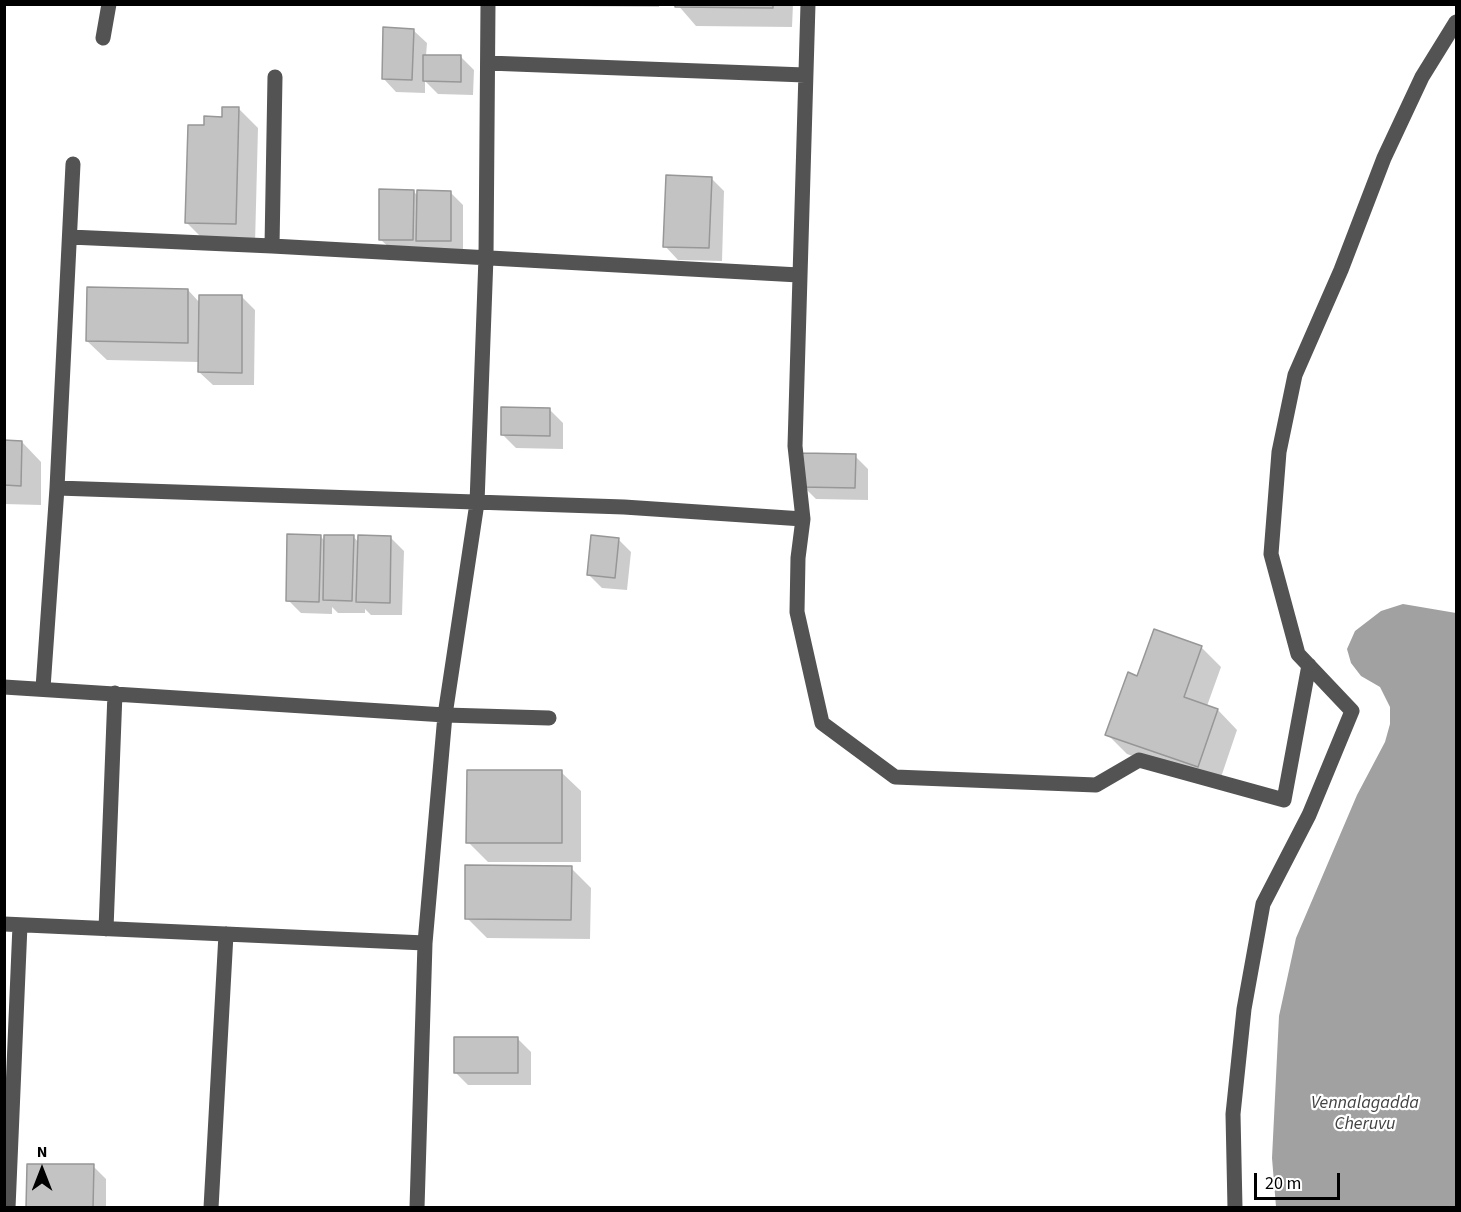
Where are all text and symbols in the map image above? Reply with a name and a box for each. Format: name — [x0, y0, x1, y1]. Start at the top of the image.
water label: Vennalagadda Cheruvu — [1311, 1093, 1419, 1136]
north arrow — [12, 1140, 72, 1200]
text: N — [37, 1141, 47, 1163]
scale bar — [1257, 1161, 1342, 1199]
text: 20 m — [1265, 1171, 1301, 1196]

